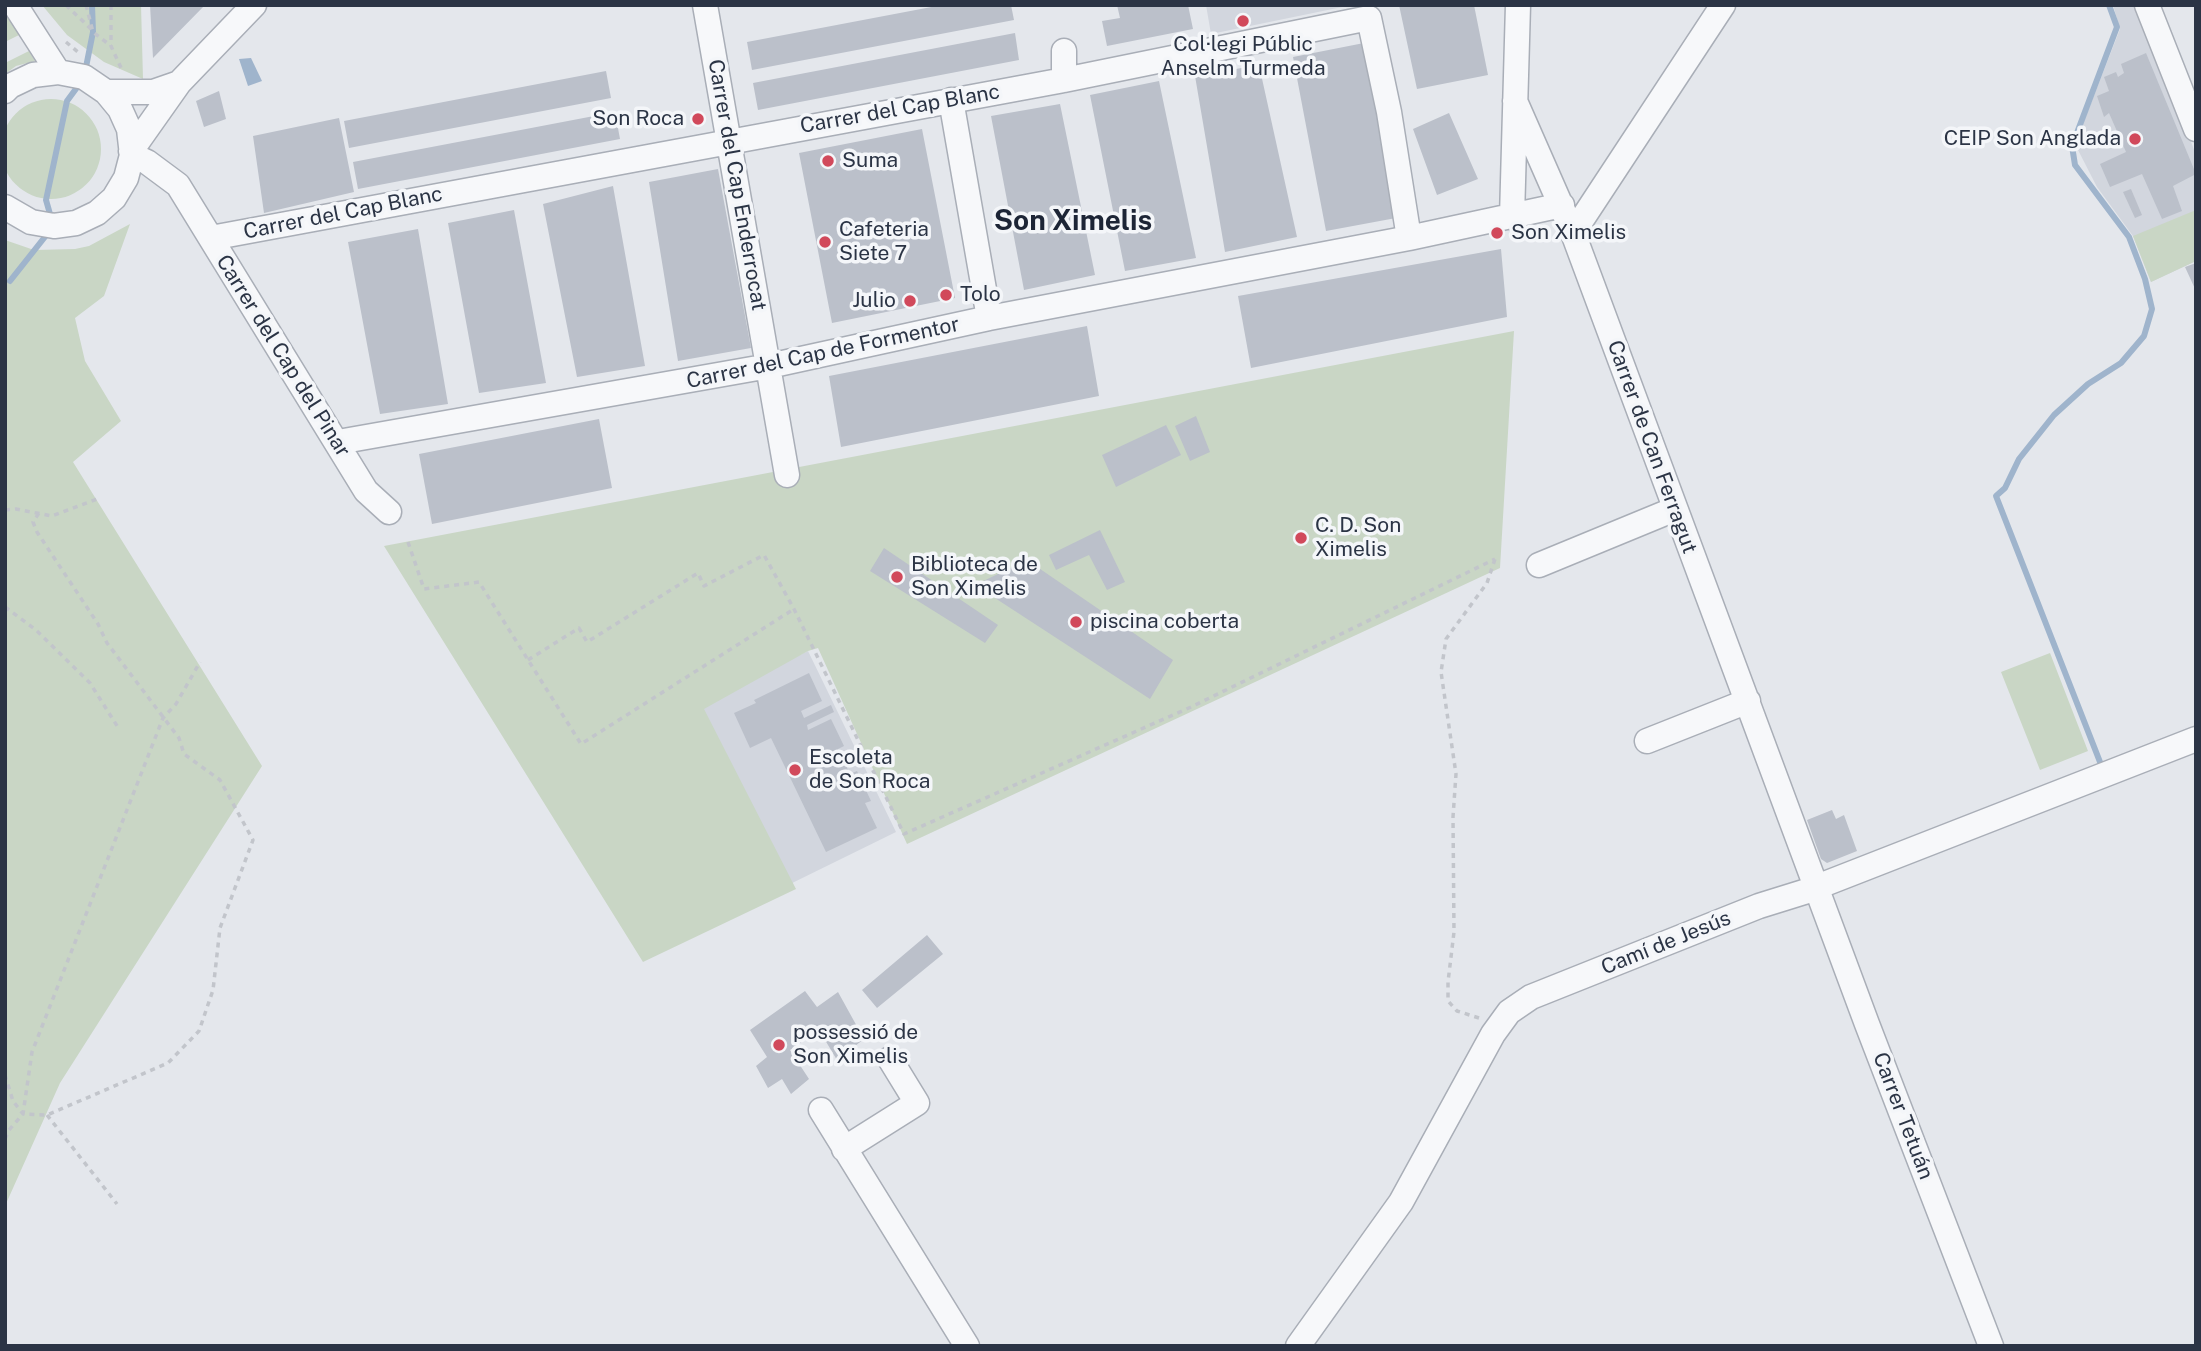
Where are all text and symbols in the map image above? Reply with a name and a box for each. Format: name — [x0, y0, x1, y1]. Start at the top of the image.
marker: Col·legi Públic Anselm Turmeda — [1235, 13, 1251, 29]
place label: Col·legi Públic Anselm Turmeda — [1161, 32, 1325, 82]
street label: Carrer del Cap Enderrocat — [702, 57, 772, 313]
street label: Carrer del Cap Blanc — [798, 79, 1002, 139]
place label: Son Roca — [592, 106, 684, 132]
marker: Son Roca — [690, 111, 706, 127]
place label: CEIP Son Anglada — [1944, 126, 2121, 152]
marker: CEIP Son Anglada — [2127, 131, 2143, 147]
place label: Suma — [842, 148, 898, 174]
marker: Suma — [820, 153, 836, 169]
street label: Carrer del Cap Blanc — [241, 181, 445, 245]
district label: Son Ximelis — [994, 204, 1152, 238]
place label: Cafeteria Siete 7 — [839, 217, 929, 267]
place label: Son Ximelis — [1511, 220, 1626, 246]
marker: Son Ximelis — [1489, 225, 1505, 241]
marker: Cafeteria Siete 7 — [817, 234, 833, 250]
street label: Carrer del Cap del Pinar — [210, 250, 356, 462]
place label: Tolo — [960, 282, 1001, 308]
marker: Tolo — [938, 287, 954, 303]
place label: Julio — [852, 288, 896, 314]
marker: Julio — [902, 293, 918, 309]
street label: Carrer del Cap de Formentor — [684, 312, 962, 394]
street label: Carrer de Can Ferragut — [1602, 337, 1702, 557]
place label: C. D. Son Ximelis — [1315, 513, 1401, 563]
marker: C. D. Son Ximelis — [1293, 530, 1309, 546]
place label: Biblioteca de Son Ximelis — [911, 552, 1038, 602]
marker: Biblioteca de Son Ximelis — [889, 569, 905, 585]
place label: piscina coberta — [1090, 609, 1239, 635]
marker: piscina coberta — [1068, 614, 1084, 630]
place label: Escoleta de Son Roca — [809, 745, 930, 795]
marker: Escoleta de Son Roca — [787, 762, 803, 778]
street label: Camí de Jesús — [1598, 906, 1734, 980]
place label: possessió de Son Ximelis — [793, 1020, 918, 1070]
marker: possessió de Son Ximelis — [771, 1037, 787, 1053]
street label: Carrer Tetuán — [1867, 1049, 1939, 1183]

